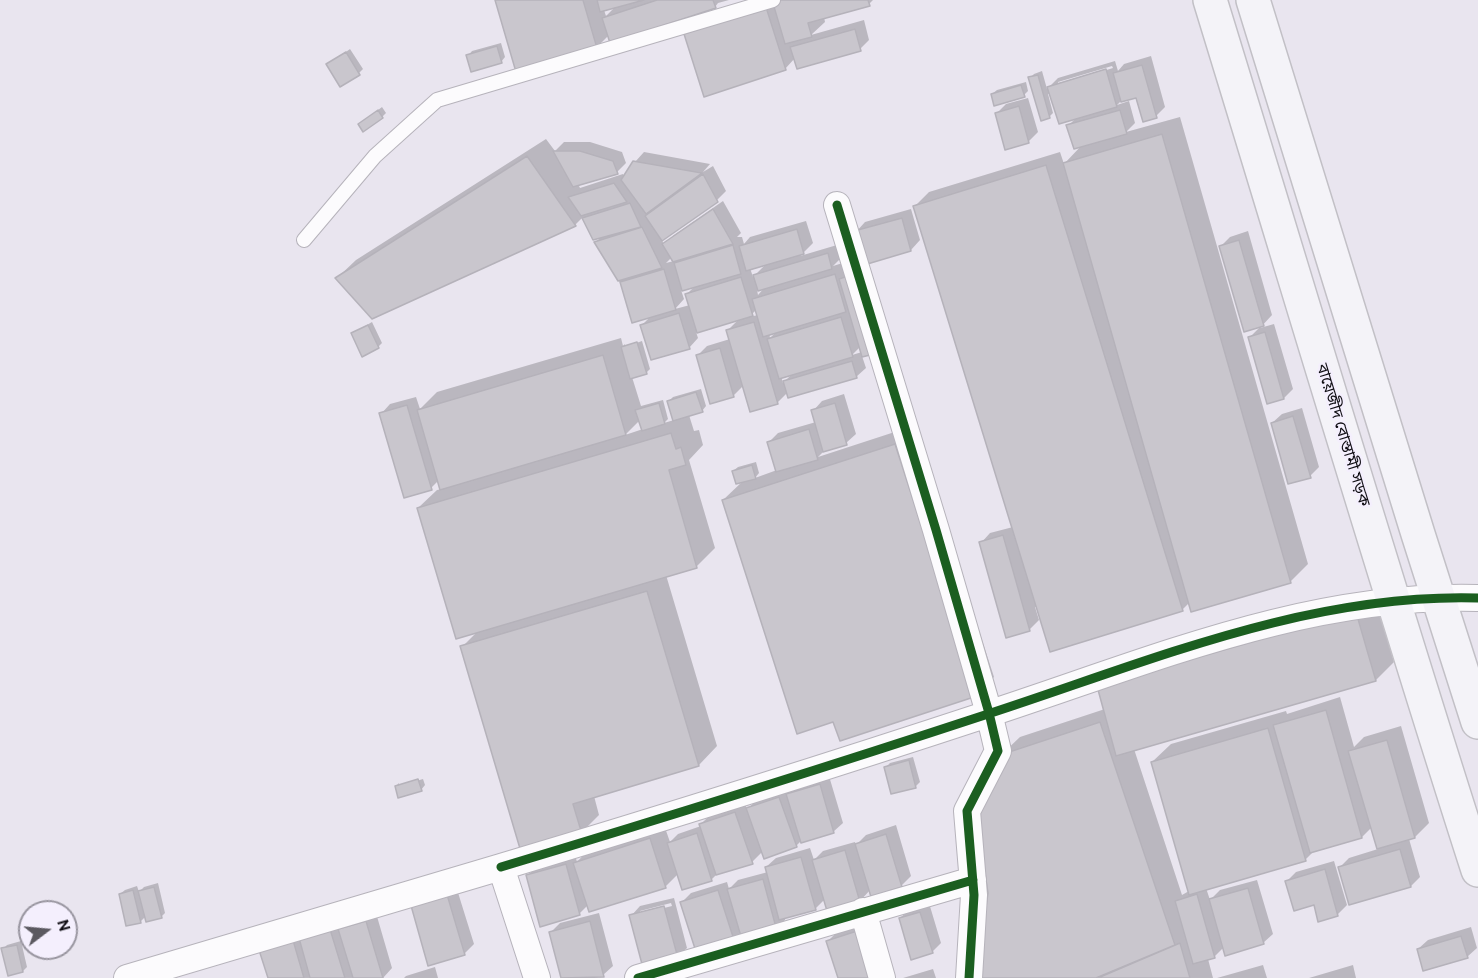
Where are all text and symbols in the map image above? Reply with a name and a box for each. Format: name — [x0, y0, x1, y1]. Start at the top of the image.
street label: বায়েজীদ বোস্তামী সড়ক — [1312, 361, 1374, 509]
north arrow — [18, 900, 78, 960]
text: N — [53, 917, 75, 934]

